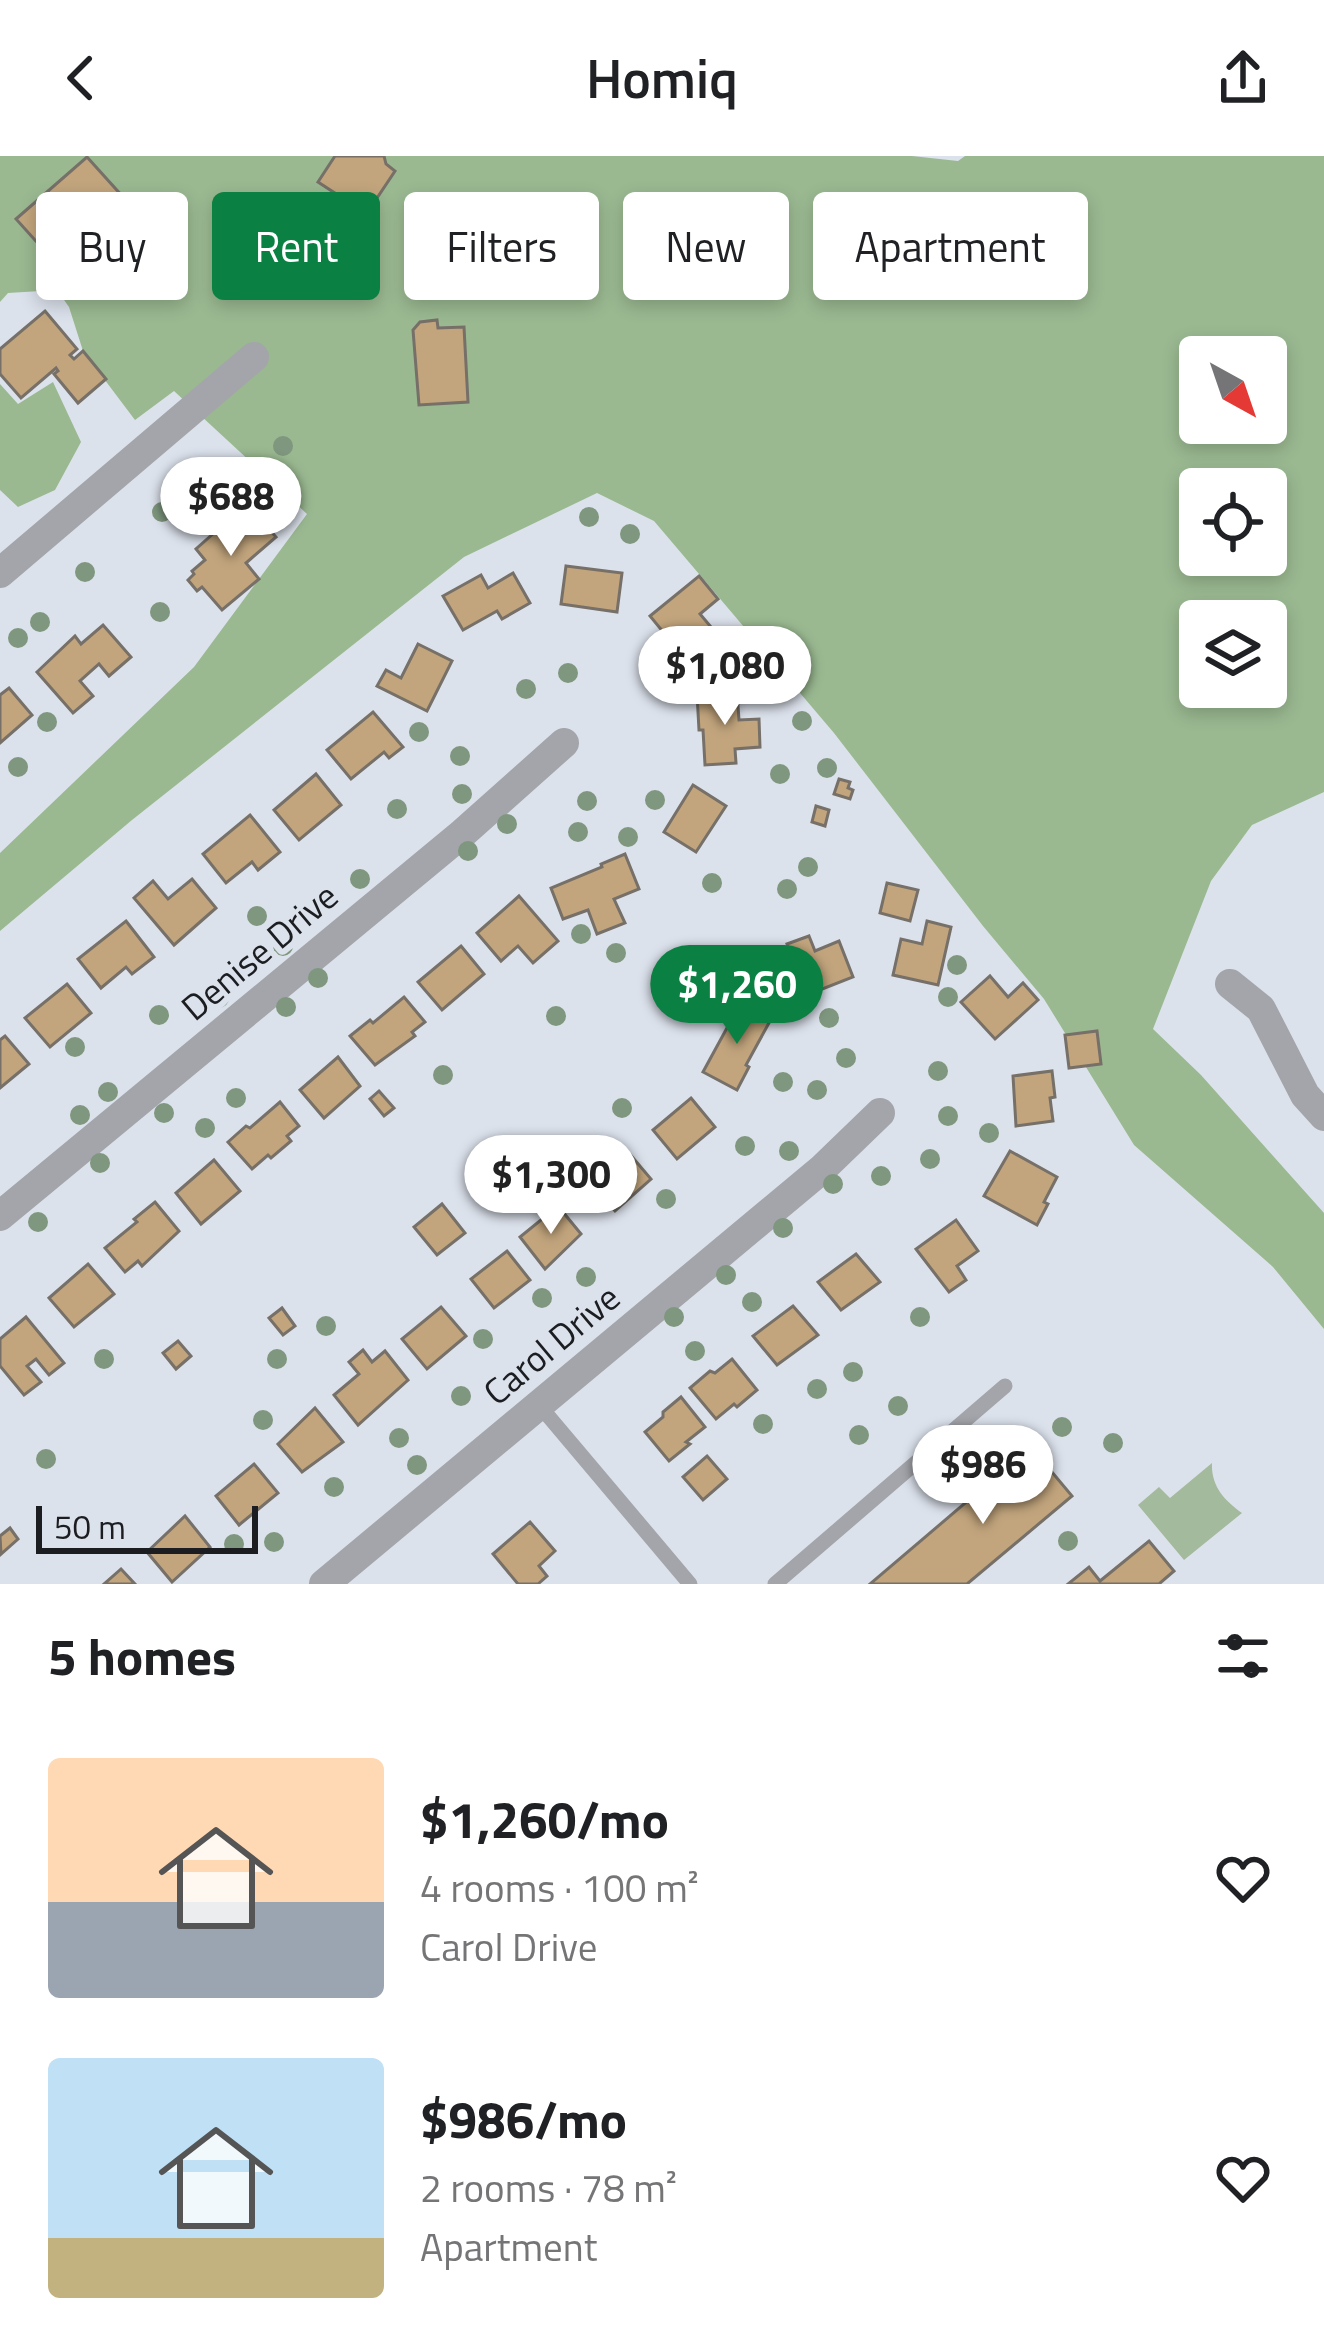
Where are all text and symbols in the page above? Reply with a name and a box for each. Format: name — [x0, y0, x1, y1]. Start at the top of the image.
text: Homiq — [586, 37, 738, 119]
icon: back — [48, 45, 114, 111]
icon: share — [1210, 45, 1276, 111]
chip: Buy — [36, 192, 188, 300]
chip: Rent — [212, 192, 380, 300]
chip: Filters — [404, 192, 599, 300]
chip: New — [623, 192, 789, 300]
chip: Apartment — [813, 192, 1088, 300]
north arrow — [1179, 336, 1287, 444]
map controls — [1179, 336, 1287, 708]
pin: $688 — [160, 457, 302, 559]
text: $688 — [187, 466, 275, 525]
button: locate — [1179, 468, 1287, 576]
button: layers — [1179, 600, 1287, 708]
pin: $1,080 — [627, 626, 823, 728]
text: $1,080 — [665, 635, 785, 694]
street label: Denise Drive — [168, 869, 350, 1033]
pin: $1,260 — [639, 945, 835, 1047]
text: $1,260 — [677, 954, 797, 1013]
pin: $1,300 — [453, 1135, 649, 1237]
text: $1,300 — [491, 1144, 611, 1203]
street label: Carol Drive — [471, 1270, 631, 1418]
pin: $986 — [912, 1425, 1054, 1527]
text: $986 — [939, 1434, 1027, 1493]
scale bar — [36, 1500, 258, 1553]
text: 50 m — [54, 1502, 126, 1552]
text: 5 homes — [48, 1617, 236, 1695]
icon: filters — [1210, 1623, 1276, 1689]
text: $1,260/mo — [420, 1780, 669, 1858]
icon: home — [144, 1806, 288, 1950]
icon: heart — [1210, 1845, 1276, 1911]
text: 4 rooms · 100 m² — [420, 1858, 699, 1917]
text: Carol Drive — [420, 1917, 597, 1976]
text: $986/mo — [420, 2080, 627, 2158]
icon: home — [144, 2106, 288, 2250]
icon: heart — [1210, 2145, 1276, 2211]
text: 2 rooms · 78 m² — [420, 2158, 677, 2217]
text: Apartment — [420, 2217, 597, 2276]

